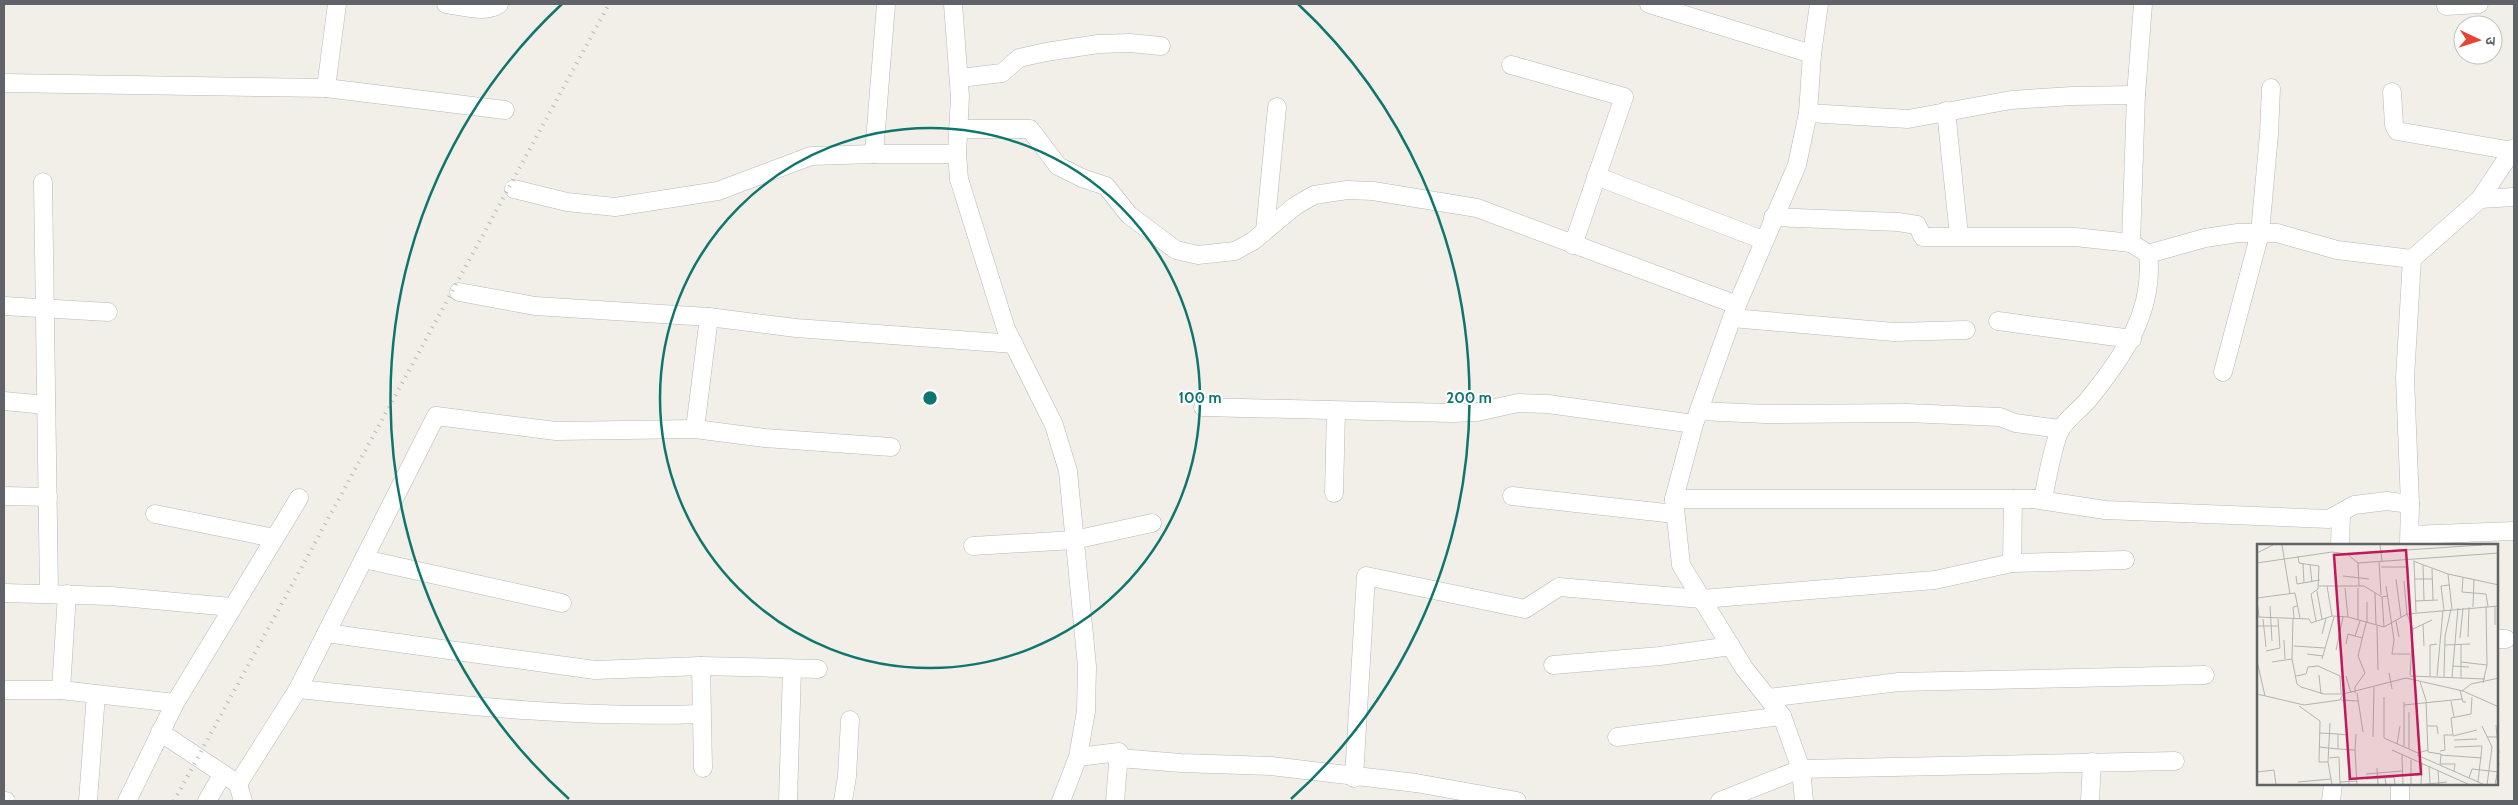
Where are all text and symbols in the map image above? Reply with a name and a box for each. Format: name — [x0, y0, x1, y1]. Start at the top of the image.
north arrow — [2453, 15, 2503, 65]
text: उ — [2482, 36, 2500, 46]
centre of rings — [921, 389, 939, 407]
text: 100 m — [1178, 389, 1222, 407]
text: 200 m — [1446, 389, 1492, 407]
inset map — [2257, 544, 2498, 785]

